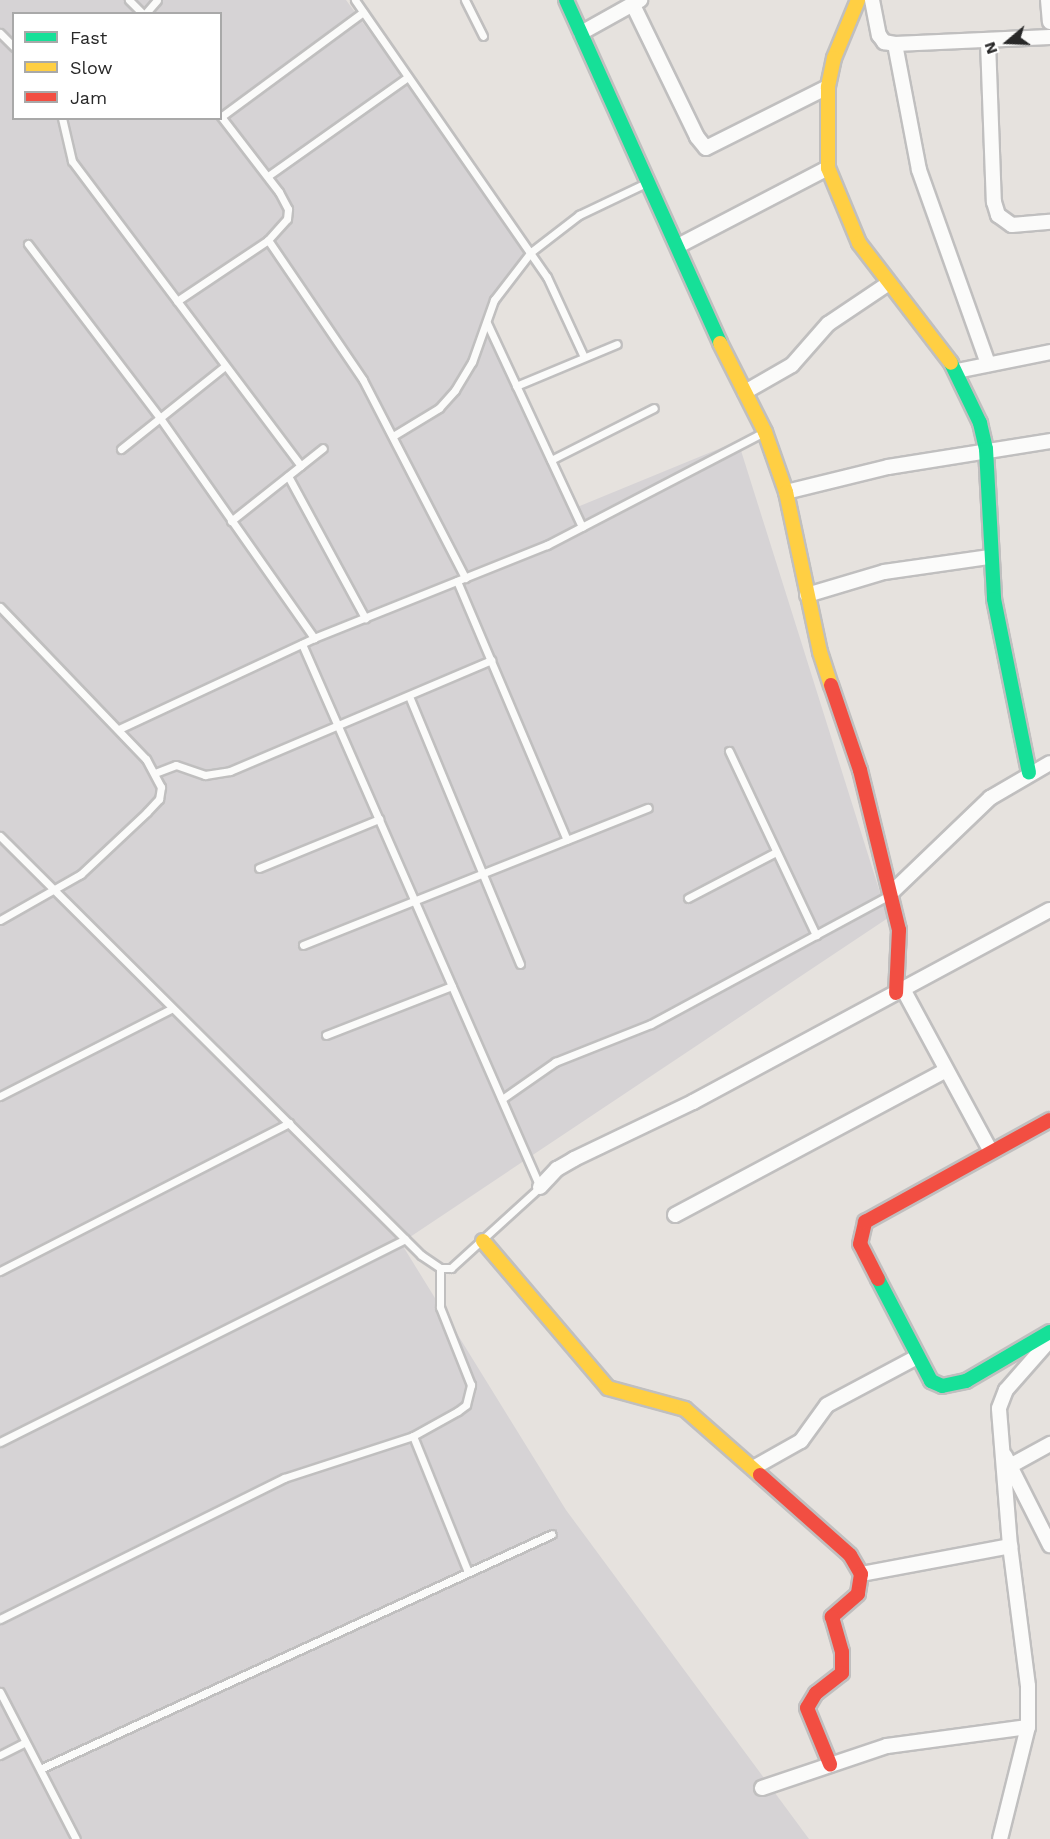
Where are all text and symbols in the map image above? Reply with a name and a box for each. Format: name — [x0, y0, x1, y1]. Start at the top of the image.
legend — [12, 12, 222, 120]
north arrow — [978, 12, 1038, 72]
text: Fast — [70, 27, 107, 48]
text: N — [980, 39, 1001, 57]
text: Slow — [70, 57, 113, 78]
text: Jam — [70, 87, 107, 108]

